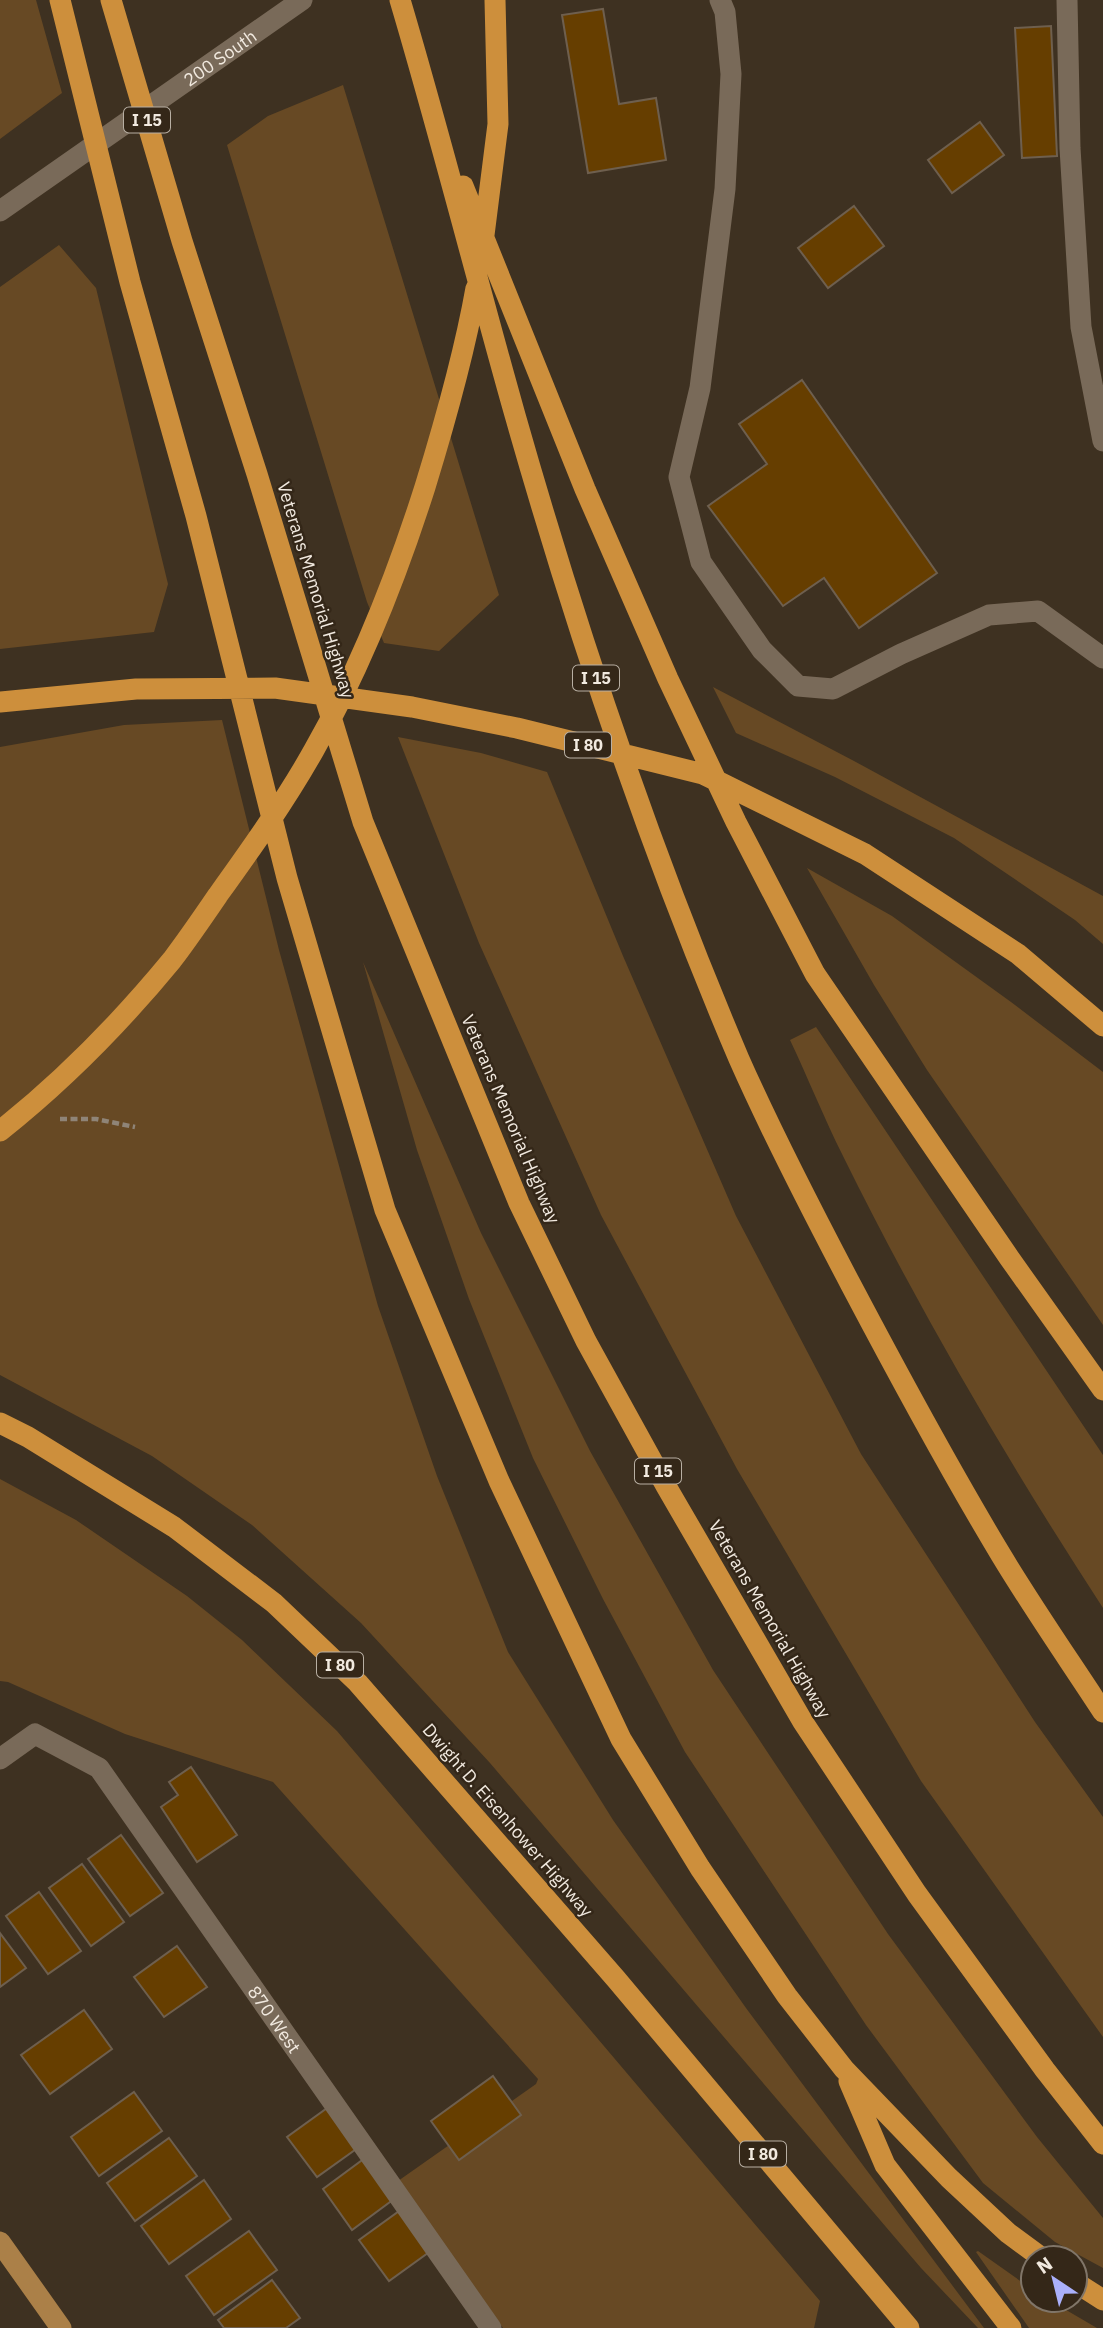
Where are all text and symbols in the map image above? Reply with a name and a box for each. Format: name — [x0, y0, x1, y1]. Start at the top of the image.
street label: 200 South — [179, 24, 261, 91]
road number: I 15 — [124, 108, 170, 132]
street label: Veterans Memorial Highway — [272, 479, 360, 701]
road number: I 15 — [573, 666, 619, 691]
road number: I 80 — [565, 732, 611, 758]
street label: Veterans Memorial Highway — [456, 1011, 566, 1227]
road number: I 15 — [635, 1458, 681, 1484]
street label: Veterans Memorial Highway — [704, 1516, 836, 1722]
road number: I 80 — [317, 1652, 363, 1678]
street label: Dwight D. Eisenhower Highway — [418, 1719, 598, 1921]
street label: 870 West — [243, 1981, 306, 2057]
road number: I 80 — [740, 2142, 786, 2166]
north arrow — [1019, 2244, 1089, 2314]
text: N — [1032, 2251, 1057, 2279]

